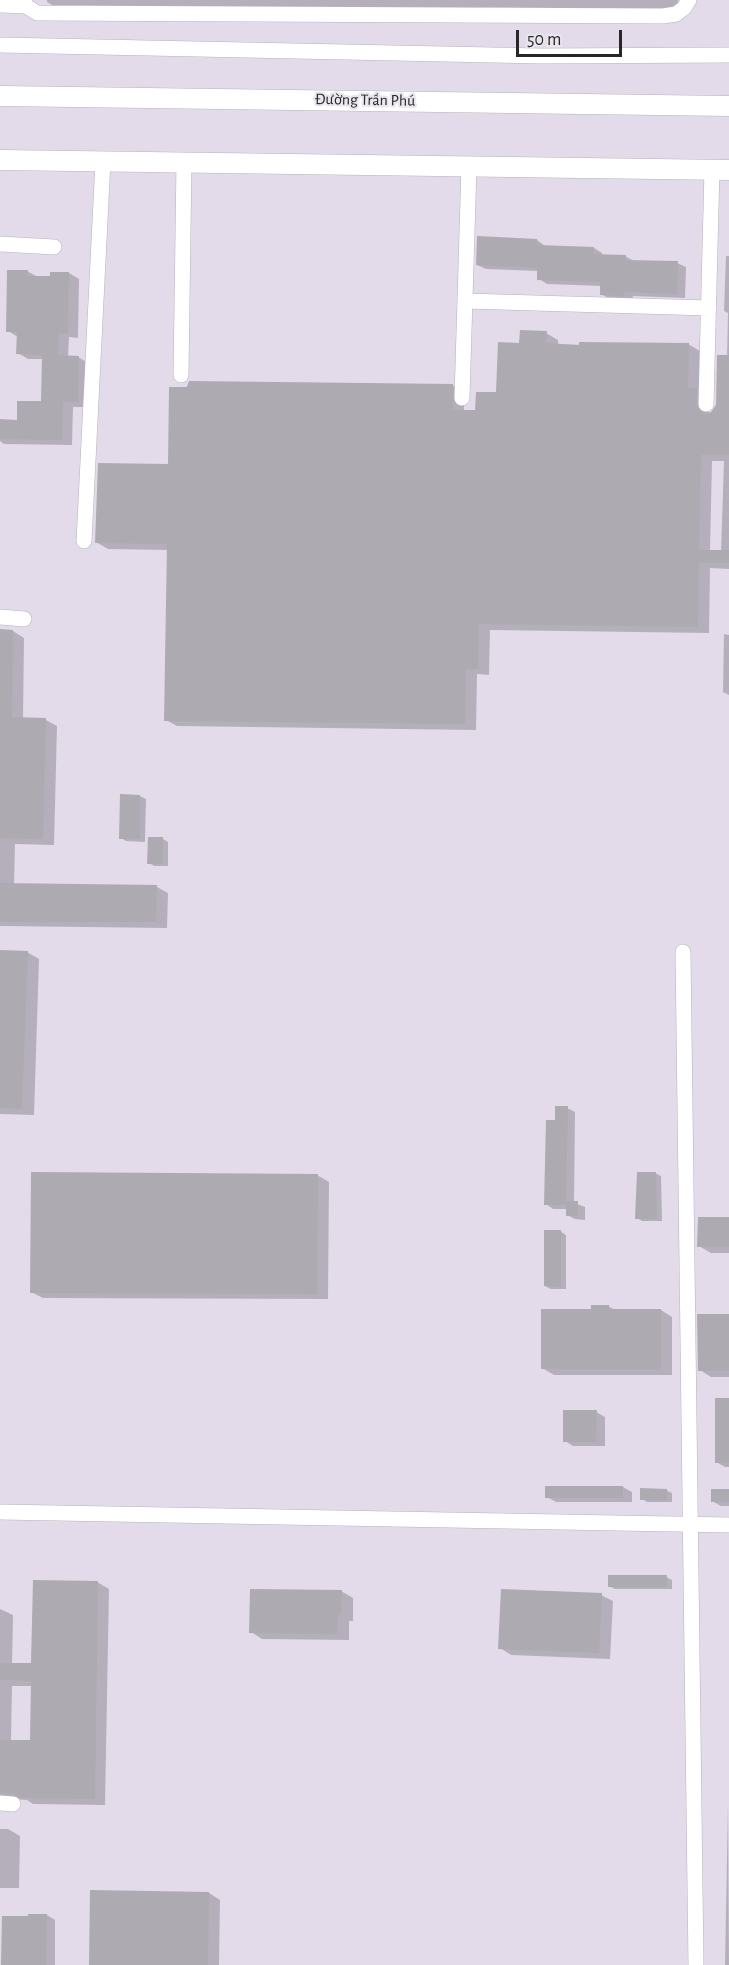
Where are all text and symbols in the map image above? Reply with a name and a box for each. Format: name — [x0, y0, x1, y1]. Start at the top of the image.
scale bar — [519, 18, 626, 56]
text: 50 m — [527, 31, 561, 49]
street label: Đường Trần Phú — [315, 90, 415, 110]

